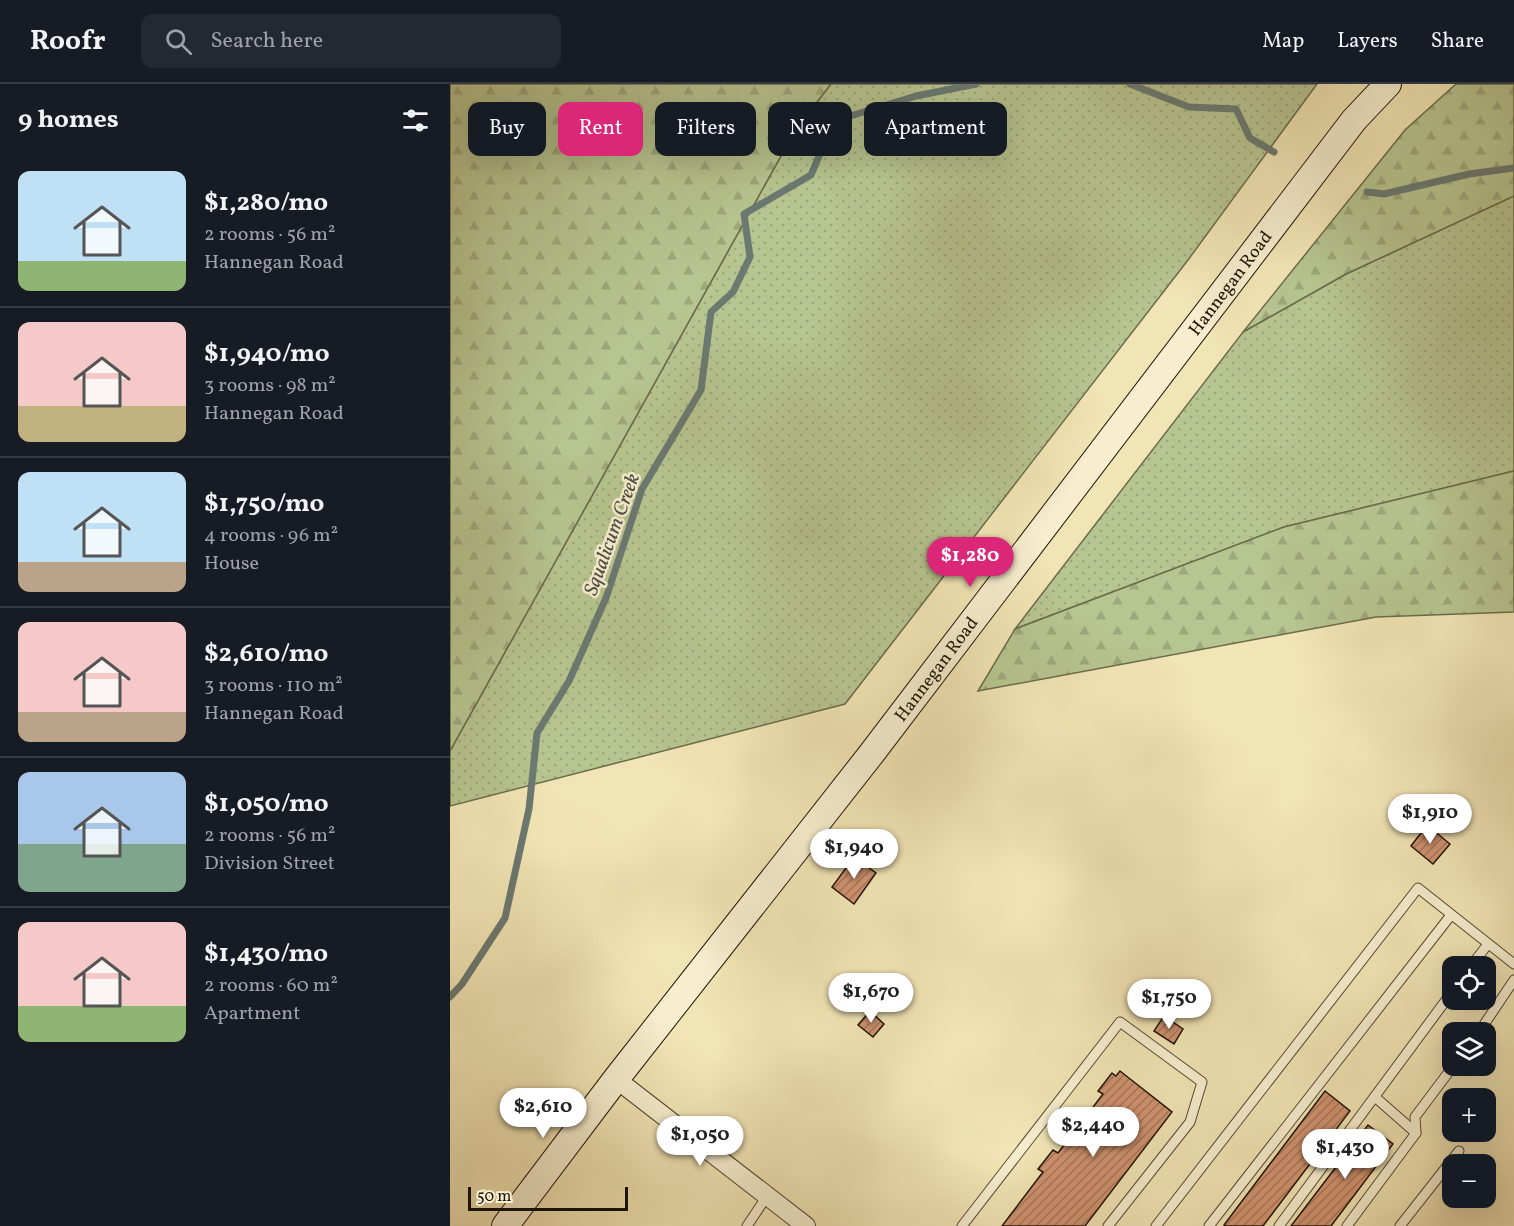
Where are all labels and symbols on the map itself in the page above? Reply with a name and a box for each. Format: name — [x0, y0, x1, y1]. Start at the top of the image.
street label: Hannegan Road — [1183, 226, 1279, 342]
water label: Squalicum Creek — [578, 470, 648, 600]
pin: $1,280 — [921, 537, 1019, 588]
street label: Hannegan Road — [889, 612, 985, 728]
pin: $1,910 — [1381, 794, 1479, 845]
pin: $1,940 — [805, 829, 903, 880]
pin: $1,670 — [822, 973, 920, 1024]
pin: $1,750 — [1120, 979, 1218, 1030]
pin: $2,610 — [494, 1088, 592, 1139]
pin: $2,440 — [1044, 1107, 1142, 1158]
pin: $1,050 — [651, 1116, 749, 1167]
pin: $1,430 — [1296, 1129, 1394, 1180]
scale bar — [468, 1184, 628, 1212]

